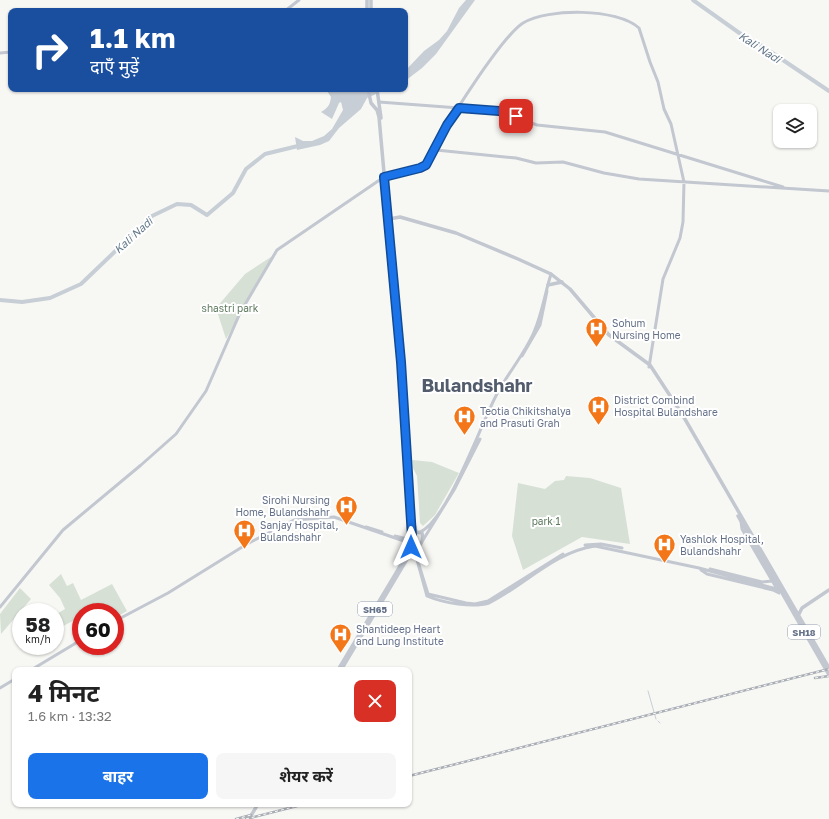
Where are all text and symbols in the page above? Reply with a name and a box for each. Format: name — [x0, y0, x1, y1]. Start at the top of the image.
text: 1.1 km — [90, 21, 176, 54]
icon: right — [24, 24, 76, 76]
water label: Kali Nadi — [737, 29, 785, 66]
text: दाएँ मुड़ें — [90, 55, 139, 77]
pin — [499, 99, 533, 133]
map controls — [773, 104, 817, 148]
button: layers — [773, 104, 817, 148]
icon: arrive — [505, 105, 527, 127]
water label: Kali Nadi — [111, 213, 156, 256]
park label: shastri park — [202, 302, 259, 314]
hospital icon: Sohum Nursing Home — [583, 316, 609, 349]
place label: Sohum Nursing Home — [612, 317, 681, 341]
district label: Bulandshahr — [421, 374, 533, 396]
hospital icon: District Combind Hospital Bulandshare — [585, 393, 611, 426]
place label: District Combind Hospital Bulandshare — [614, 394, 718, 418]
hospital icon: Teotia Chikitshalya and Prasuti Grah — [451, 404, 477, 437]
place label: Teotia Chikitshalya and Prasuti Grah — [480, 405, 571, 429]
hospital icon: Sirohi Nursing Home, Bulandshahr — [333, 493, 359, 526]
place label: Sirohi Nursing Home, Bulandshahr — [235, 494, 330, 518]
park label: park 1 — [532, 515, 560, 527]
hospital icon: Sanjay Hospital, Bulandshahr — [232, 518, 258, 551]
place label: Sanjay Hospital, Bulandshahr — [260, 519, 339, 543]
position arrow — [390, 526, 432, 568]
hospital icon: Yashlok Hospital, Bulandshahr — [651, 532, 677, 565]
place label: Yashlok Hospital, Bulandshahr — [680, 533, 764, 557]
road number: SH65 — [358, 602, 392, 616]
speed limit sign: 60 — [72, 603, 124, 655]
text: 58 — [25, 612, 50, 636]
hospital icon: Shantideep Heart and Lung Institute — [327, 622, 353, 655]
place label: Shantideep Heart and Lung Institute — [356, 623, 444, 647]
road number: SH18 — [788, 625, 820, 639]
text: km/h — [25, 633, 51, 645]
text: 4 मिनट — [28, 678, 99, 707]
button: close — [354, 680, 396, 722]
text: 1.6 km · 13:32 — [28, 708, 112, 724]
button: बाहर — [28, 753, 208, 799]
button: शेयर करें — [216, 753, 396, 799]

